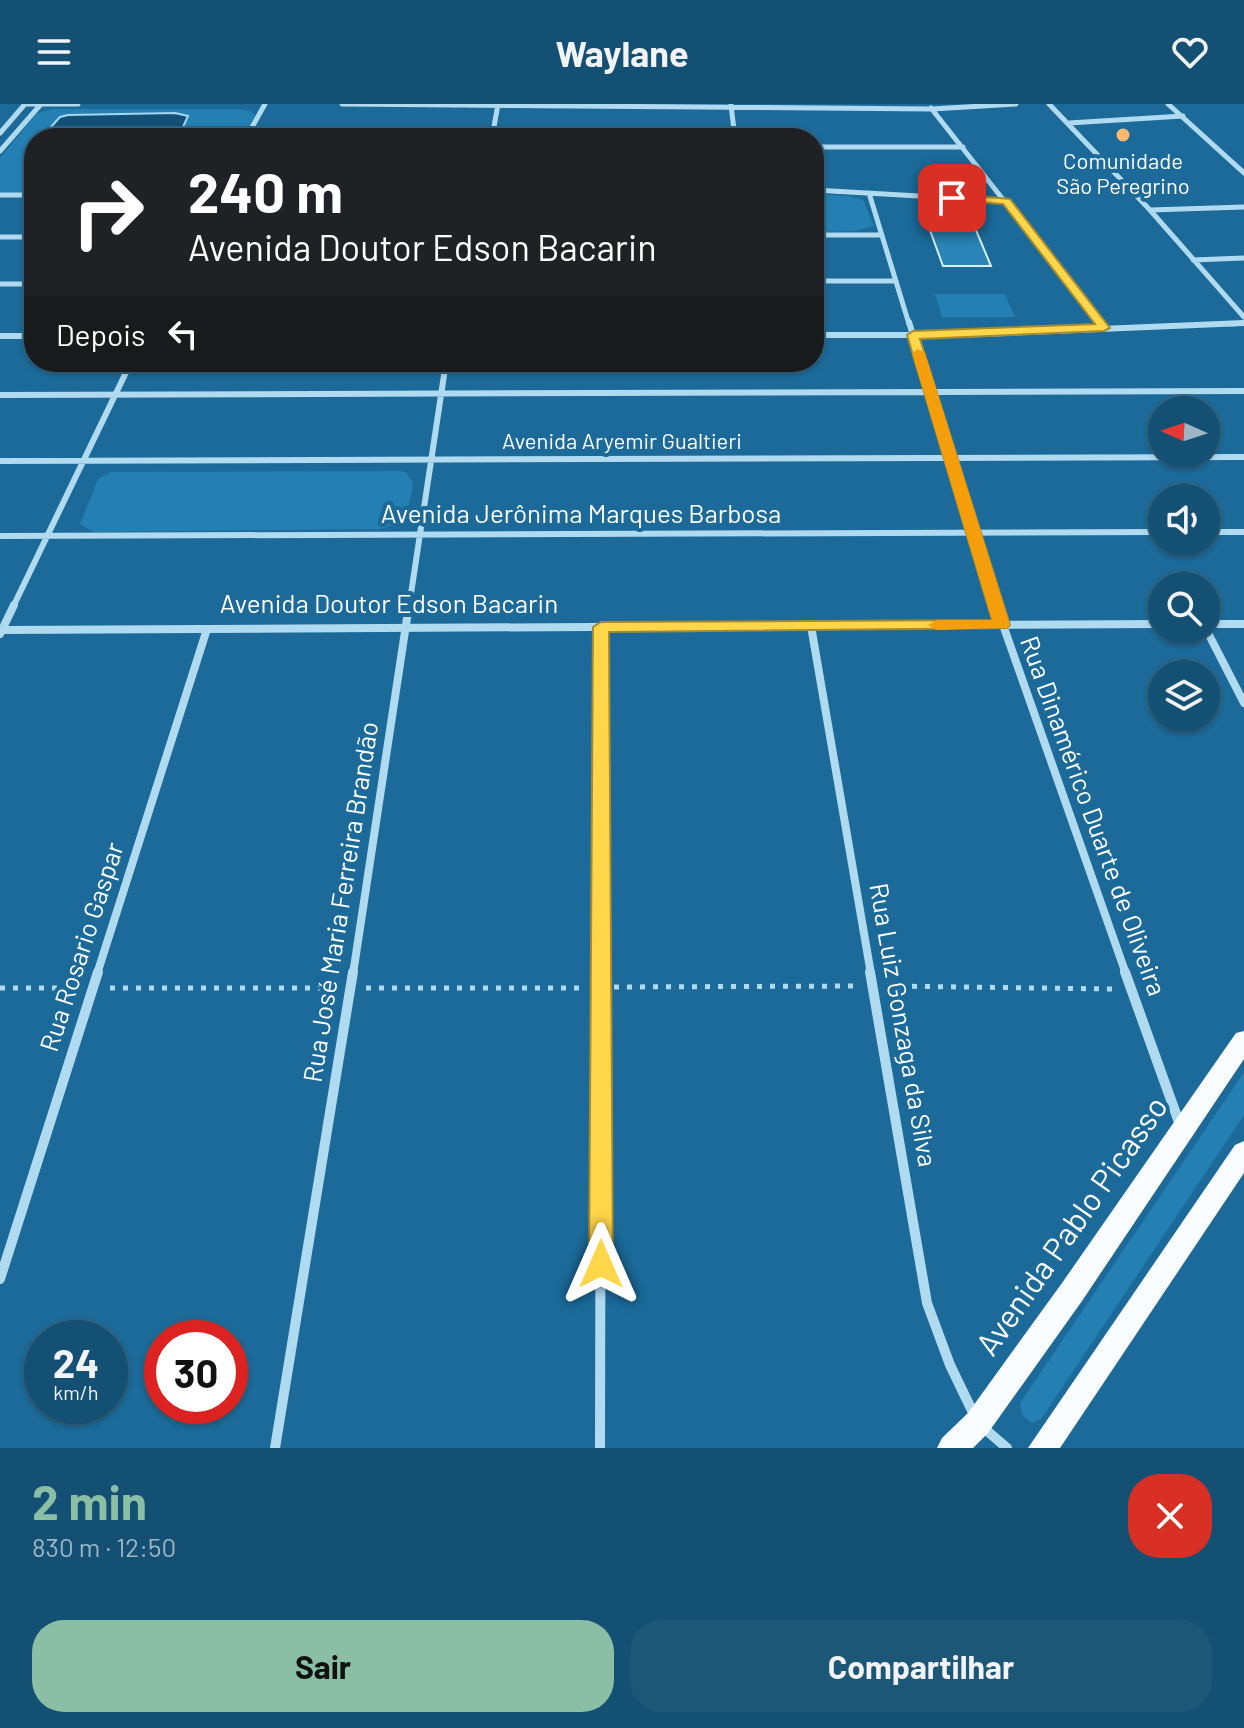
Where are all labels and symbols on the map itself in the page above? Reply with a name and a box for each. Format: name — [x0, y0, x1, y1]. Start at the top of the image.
marker: Comunidade São Peregrino — [1114, 126, 1132, 144]
place label: Comunidade São Peregrino — [1056, 147, 1190, 198]
pin — [918, 164, 986, 232]
north arrow — [1148, 396, 1220, 468]
street label: Avenida Aryemir Gualtieri — [502, 427, 742, 453]
street label: Avenida Jerônima Marques Barbosa — [381, 497, 781, 528]
street label: Avenida Doutor Edson Bacarin — [220, 587, 558, 618]
street label: Rua Dinamérico Duarte de Oliveira — [1015, 631, 1174, 1000]
street label: Rua José Maria Ferreira Brandão — [296, 719, 383, 1084]
street label: Rua Rosario Gaspar — [32, 837, 129, 1055]
street label: Rua Luiz Gonzaga da Silva — [864, 880, 945, 1169]
street label: Avenida Pablo Picasso — [967, 1088, 1174, 1362]
position arrow — [559, 1222, 643, 1306]
speed limit sign: 30 — [144, 1320, 248, 1424]

